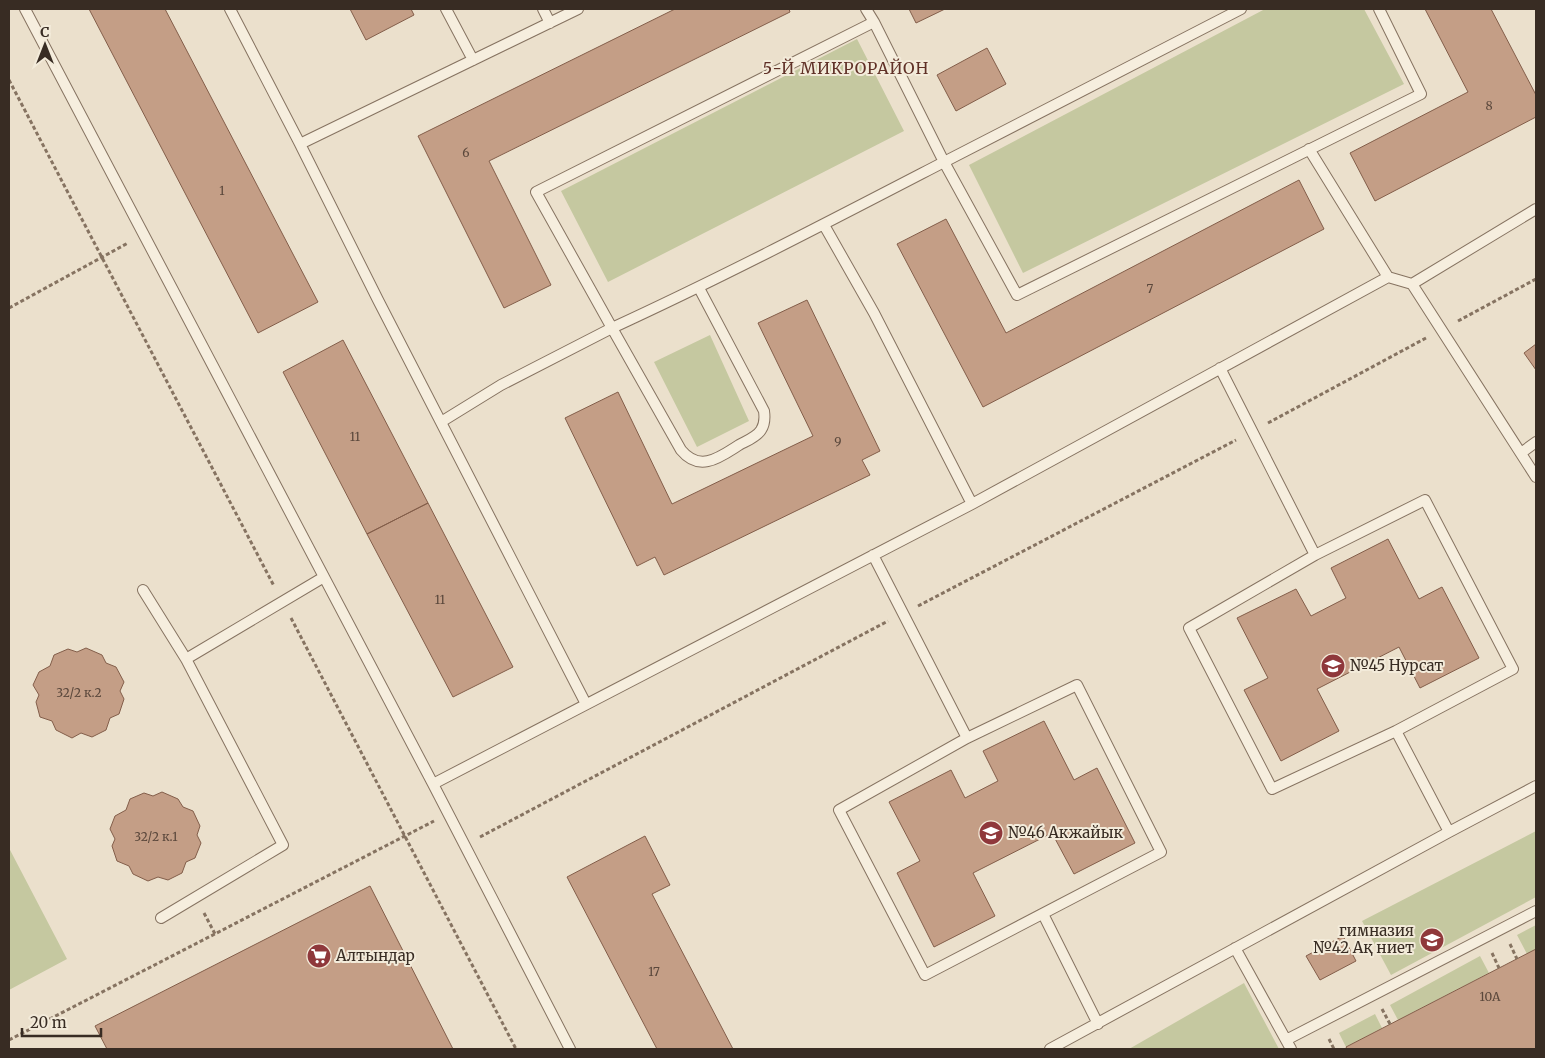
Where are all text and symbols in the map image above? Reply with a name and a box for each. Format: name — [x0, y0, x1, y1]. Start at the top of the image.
north arrow — [20, 20, 70, 70]
text: С — [40, 23, 50, 41]
district label: 5-Й МИКРОРАЙОН — [763, 58, 929, 78]
house number: 8 — [1485, 98, 1493, 113]
house number: 6 — [462, 145, 470, 160]
house number: 1 — [219, 183, 225, 198]
house number: 7 — [1147, 281, 1154, 296]
house number: 11 — [350, 429, 361, 444]
house number: 9 — [834, 434, 842, 449]
house number: 11 — [435, 592, 446, 607]
school or university icon: №45 Нурсат — [1320, 653, 1346, 679]
place label: №45 Нурсат — [1350, 656, 1443, 675]
house number: 32/2 к.2 — [56, 685, 102, 700]
school or university icon: №46 Акжайык — [978, 820, 1004, 846]
place label: №46 Акжайык — [1008, 823, 1124, 842]
house number: 32/2 к.1 — [134, 829, 178, 844]
place label: гимназия №42 Ақ ниет — [1313, 921, 1414, 957]
school or university icon: гимназия №42 Ақ ниет — [1419, 927, 1445, 953]
supermarket icon: Алтындар — [306, 943, 332, 969]
place label: Алтындар — [335, 946, 415, 965]
house number: 17 — [648, 964, 660, 979]
house number: 10А — [1480, 989, 1501, 1004]
scale bar — [22, 1006, 101, 1038]
text: 20 m — [30, 1013, 67, 1032]

